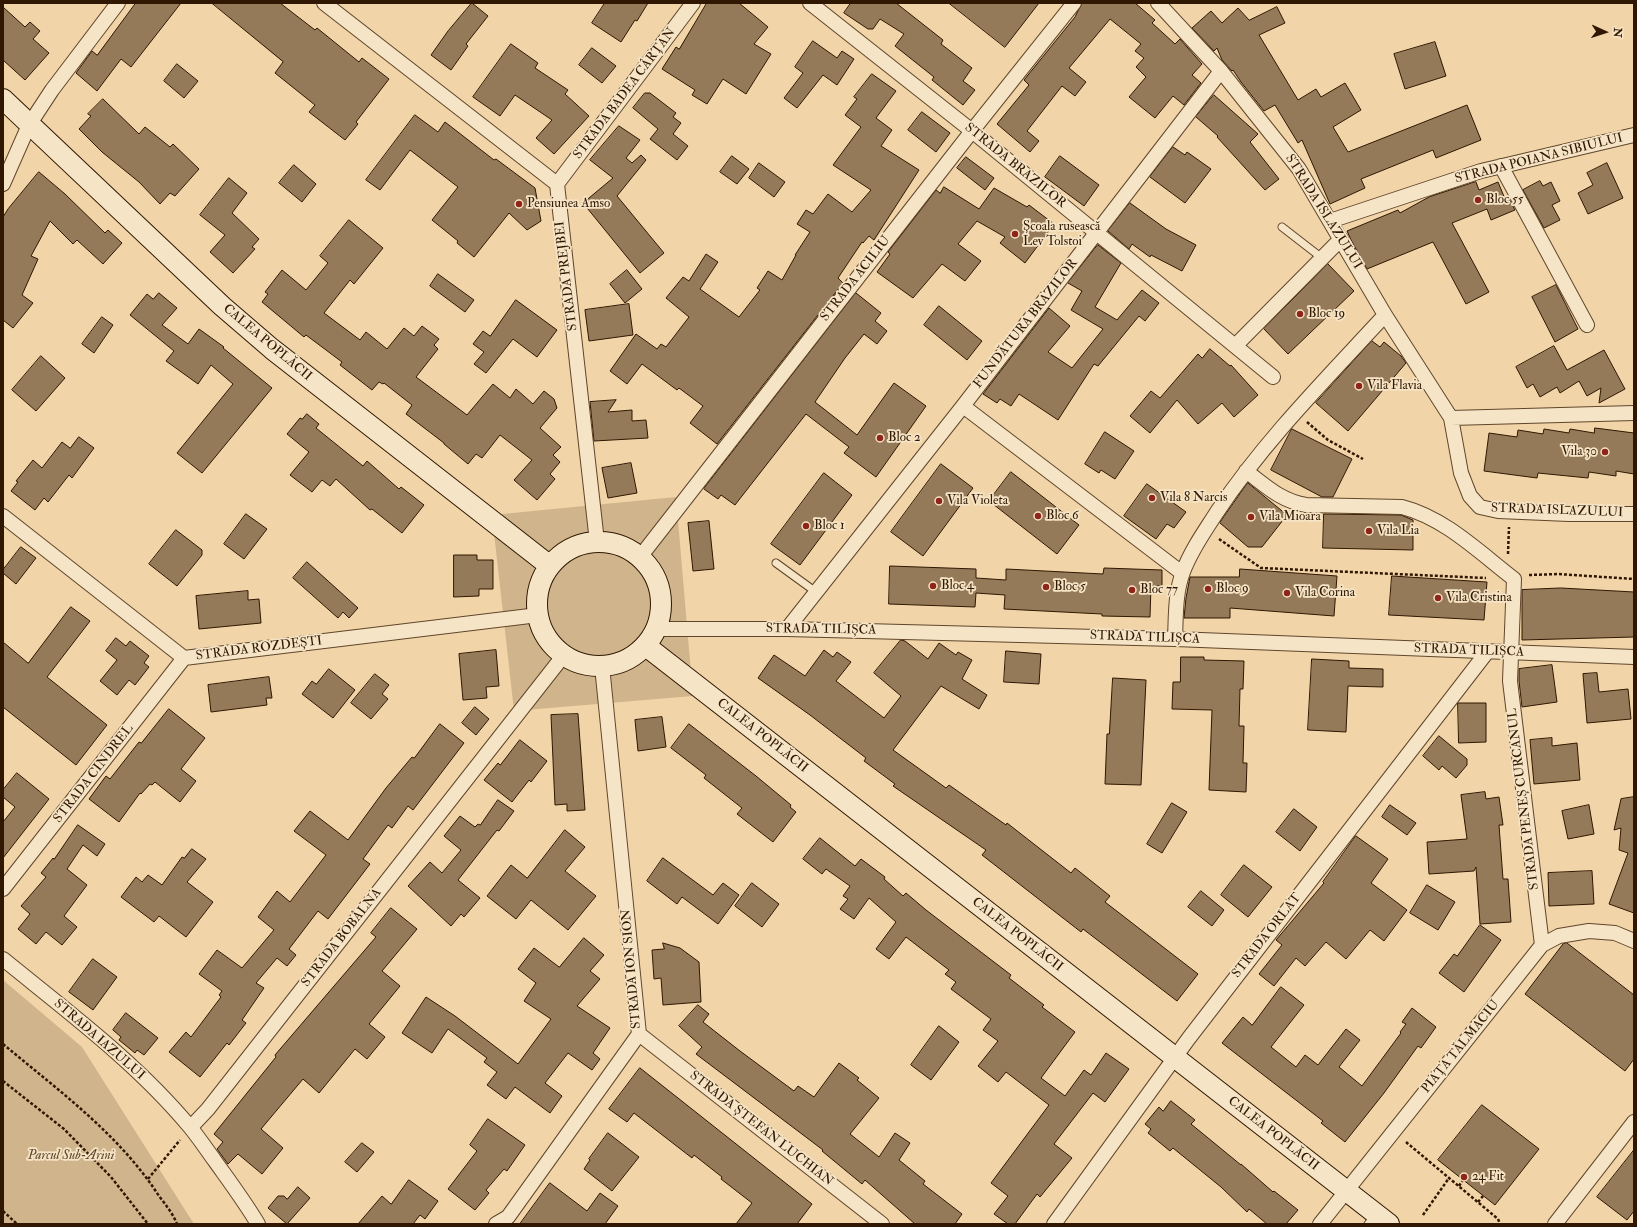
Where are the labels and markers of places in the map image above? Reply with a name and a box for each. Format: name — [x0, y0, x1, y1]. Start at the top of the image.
place label: Bloc 55 — [1486, 192, 1523, 208]
marker: Bloc 55 — [1473, 195, 1483, 205]
place label: Pensiunea Amso — [527, 196, 610, 212]
marker: Pensiunea Amso — [514, 199, 524, 209]
place label: Școala rusească Lev Tolstoi — [1023, 219, 1100, 250]
marker: Școala rusească Lev Tolstoi — [1010, 229, 1020, 239]
place label: Bloc 19 — [1308, 306, 1345, 322]
marker: Bloc 19 — [1295, 309, 1305, 319]
place label: Vila Flavia — [1367, 378, 1422, 394]
marker: Vila Flavia — [1354, 381, 1364, 391]
place label: Bloc 2 — [888, 430, 921, 446]
marker: Bloc 2 — [875, 433, 885, 443]
place label: Vila 30 — [1561, 444, 1597, 460]
marker: Vila 30 — [1600, 447, 1610, 457]
place label: Vila 8 Narcis — [1160, 490, 1227, 506]
place label: Vila Violeta — [947, 493, 1008, 509]
marker: Vila 8 Narcis — [1147, 493, 1157, 503]
marker: Vila Violeta — [934, 496, 944, 506]
place label: Bloc 6 — [1046, 508, 1079, 524]
place label: Vila Mioara — [1259, 509, 1321, 525]
marker: Bloc 6 — [1033, 511, 1043, 521]
marker: Vila Mioara — [1246, 512, 1256, 522]
place label: Bloc 1 — [814, 518, 845, 534]
marker: Bloc 1 — [801, 521, 811, 531]
place label: Vila Lia — [1377, 523, 1419, 539]
marker: Vila Lia — [1364, 526, 1374, 536]
place label: Bloc 4 — [941, 578, 974, 594]
place label: Bloc 5 — [1054, 579, 1086, 595]
marker: Bloc 4 — [928, 581, 938, 591]
place label: Bloc 9 — [1216, 581, 1249, 597]
marker: Bloc 5 — [1041, 582, 1051, 592]
place label: Bloc 77 — [1140, 582, 1178, 598]
marker: Bloc 9 — [1203, 584, 1213, 594]
marker: Bloc 77 — [1127, 585, 1137, 595]
place label: Vila Corina — [1295, 585, 1355, 601]
marker: Vila Corina — [1282, 588, 1292, 598]
place label: Vila Cristina — [1446, 590, 1512, 606]
marker: Vila Cristina — [1433, 593, 1443, 603]
place label: 24 Fit — [1472, 1169, 1504, 1185]
marker: 24 Fit — [1459, 1172, 1469, 1182]

